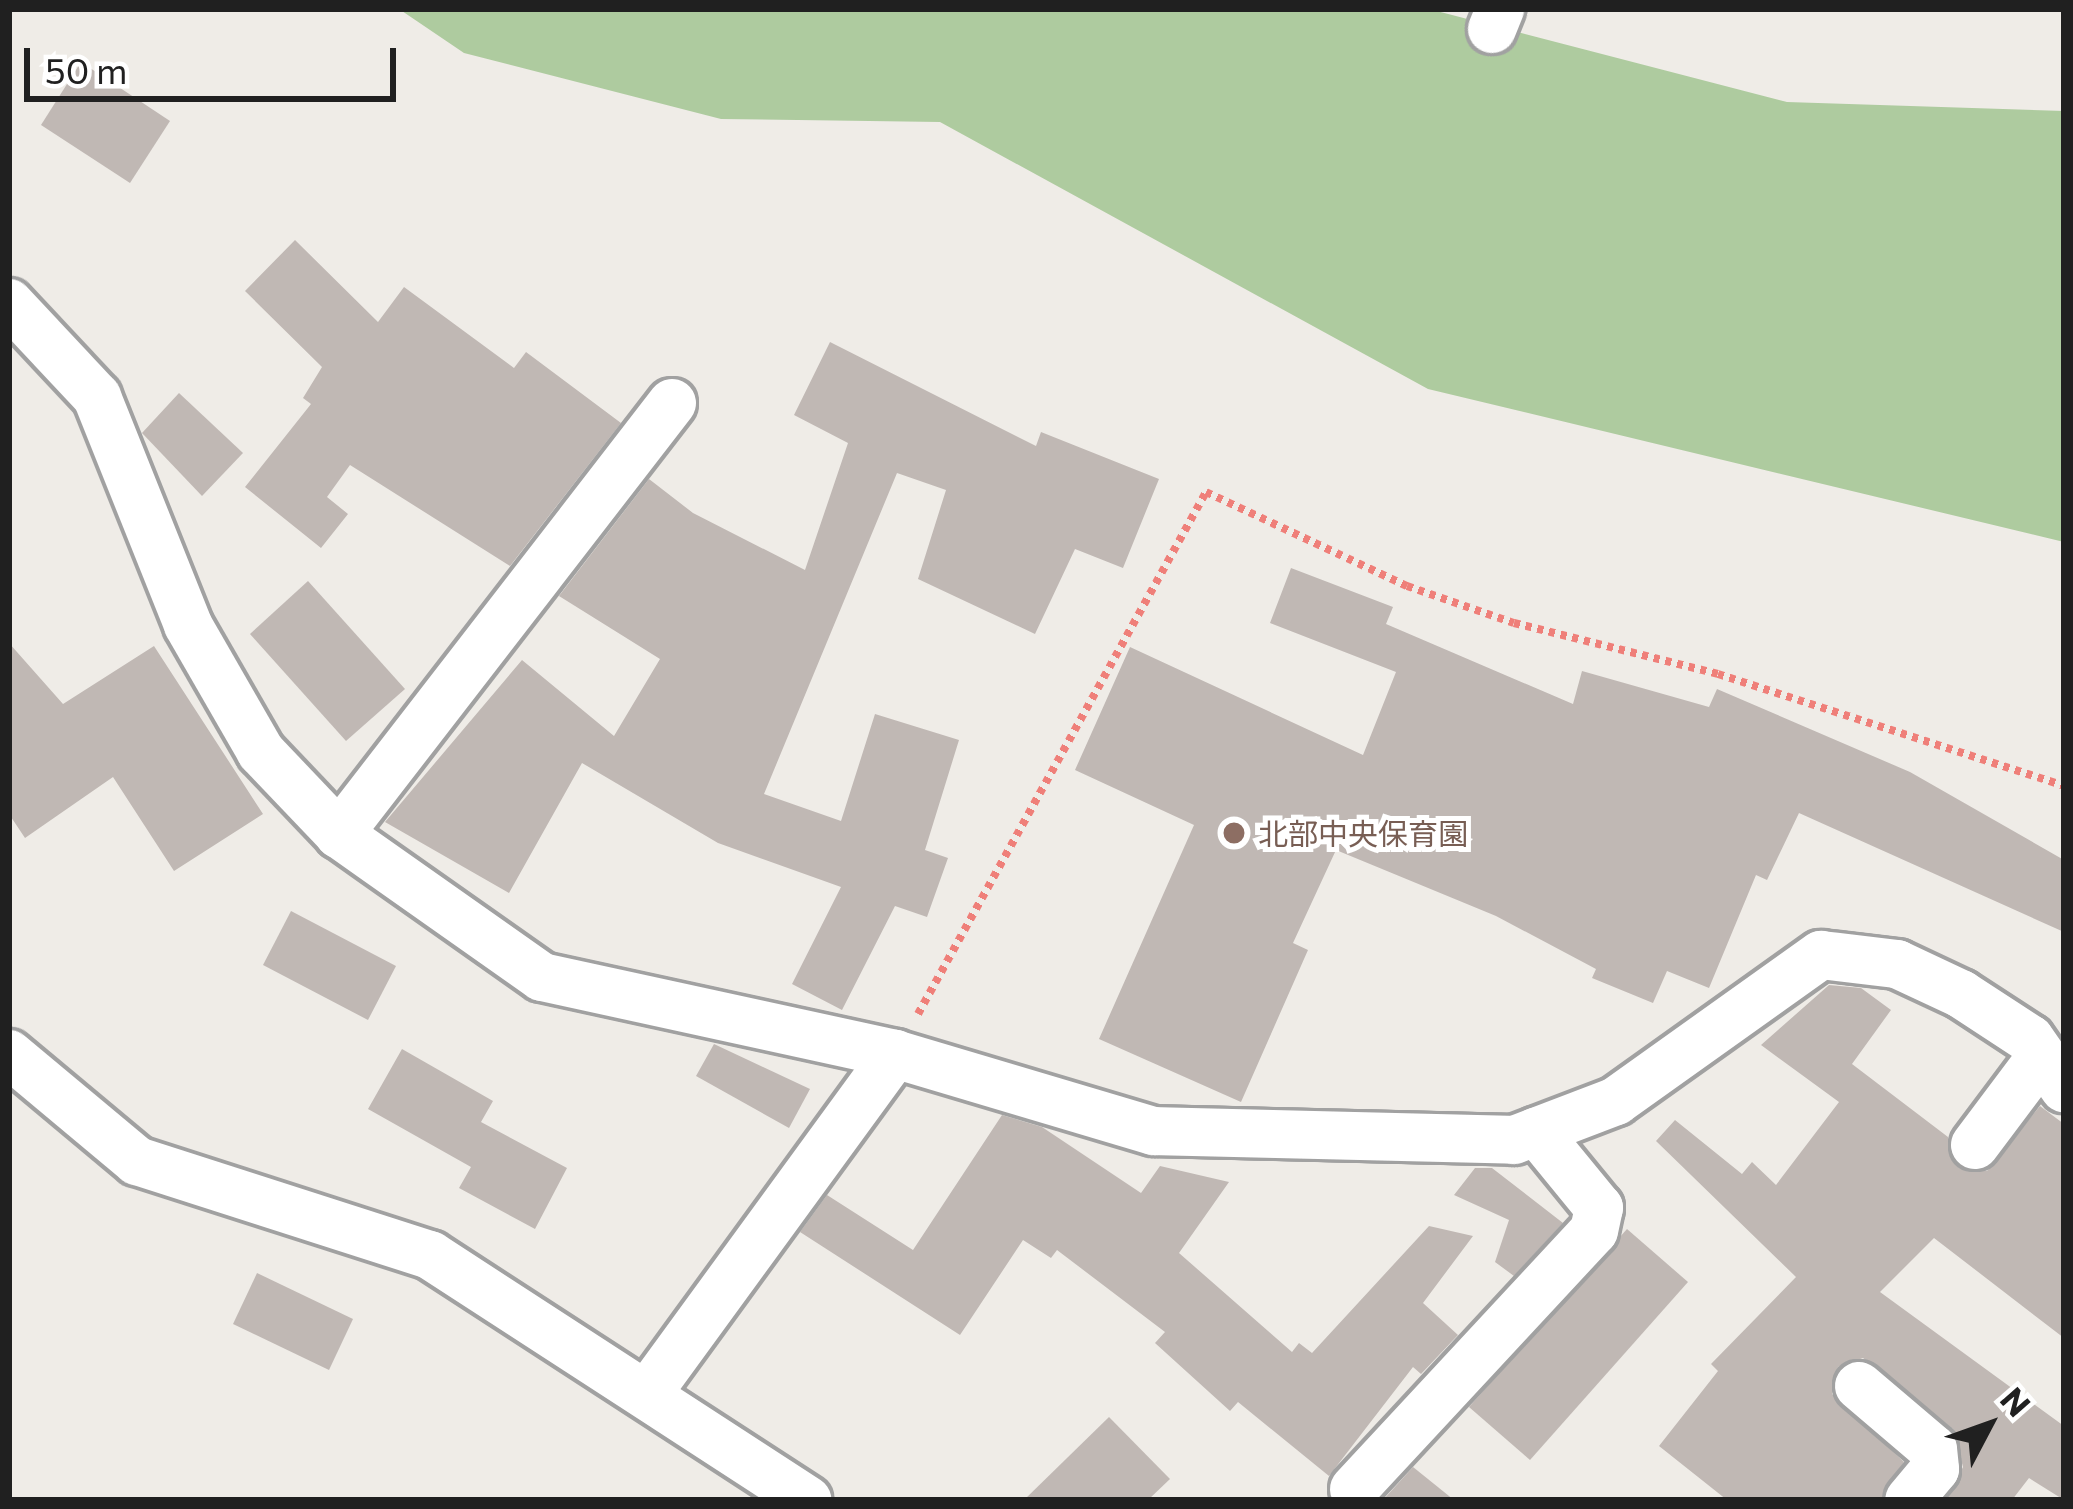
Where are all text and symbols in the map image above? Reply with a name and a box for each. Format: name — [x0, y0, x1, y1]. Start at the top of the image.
scale bar — [30, 24, 402, 98]
text: 50 m — [45, 47, 127, 91]
place label: 北部中央保育園 — [1258, 815, 1468, 851]
marker: 北部中央保育園 — [1221, 820, 1247, 846]
north arrow — [1929, 1365, 2049, 1485]
text: N — [1993, 1378, 2040, 1424]

